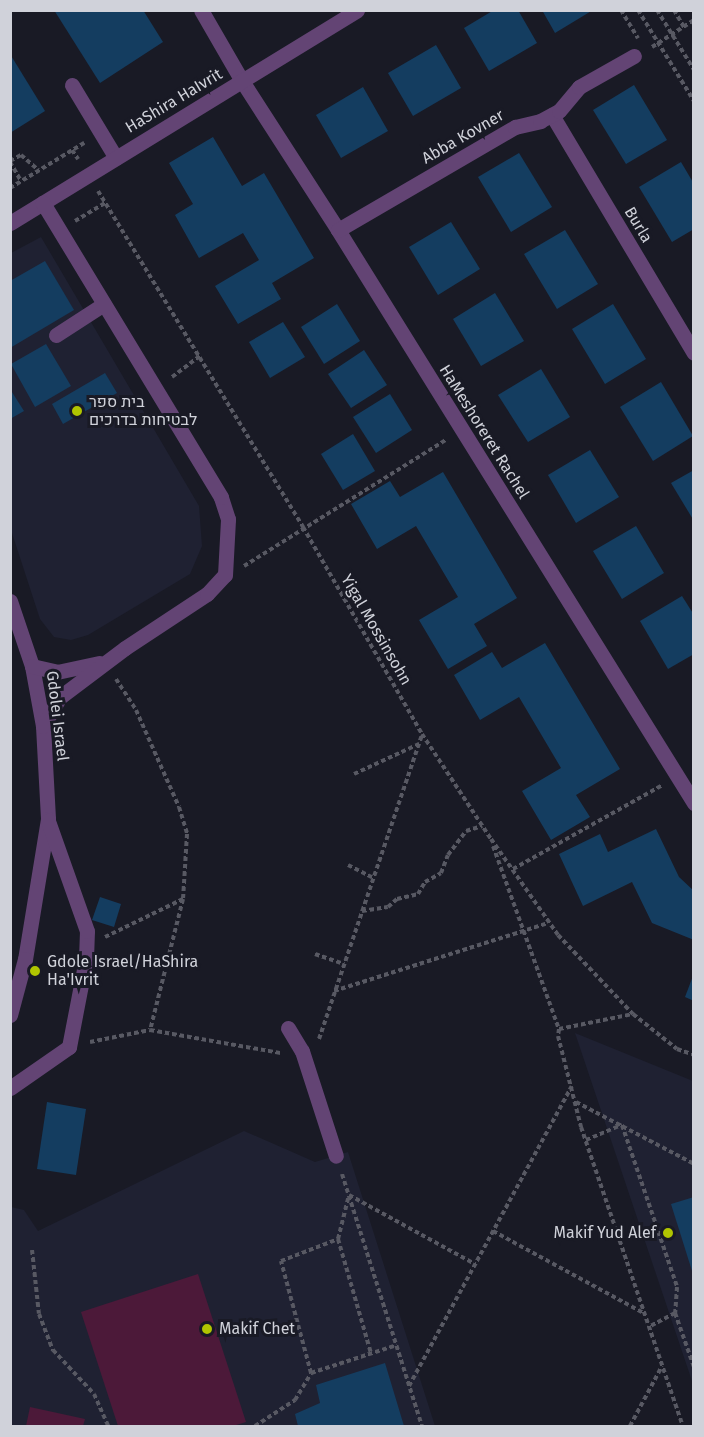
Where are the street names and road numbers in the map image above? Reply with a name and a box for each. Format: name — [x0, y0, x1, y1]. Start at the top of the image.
street label: HaShira HaIvrit — [122, 65, 226, 137]
street label: Abba Kovner — [419, 106, 507, 168]
street label: Burla — [620, 204, 656, 246]
street label: HaMeshoreret Rachel — [435, 361, 533, 503]
street label: Yigal Mossinsohn — [336, 571, 416, 689]
street label: Gdolei Israel — [42, 670, 72, 762]

